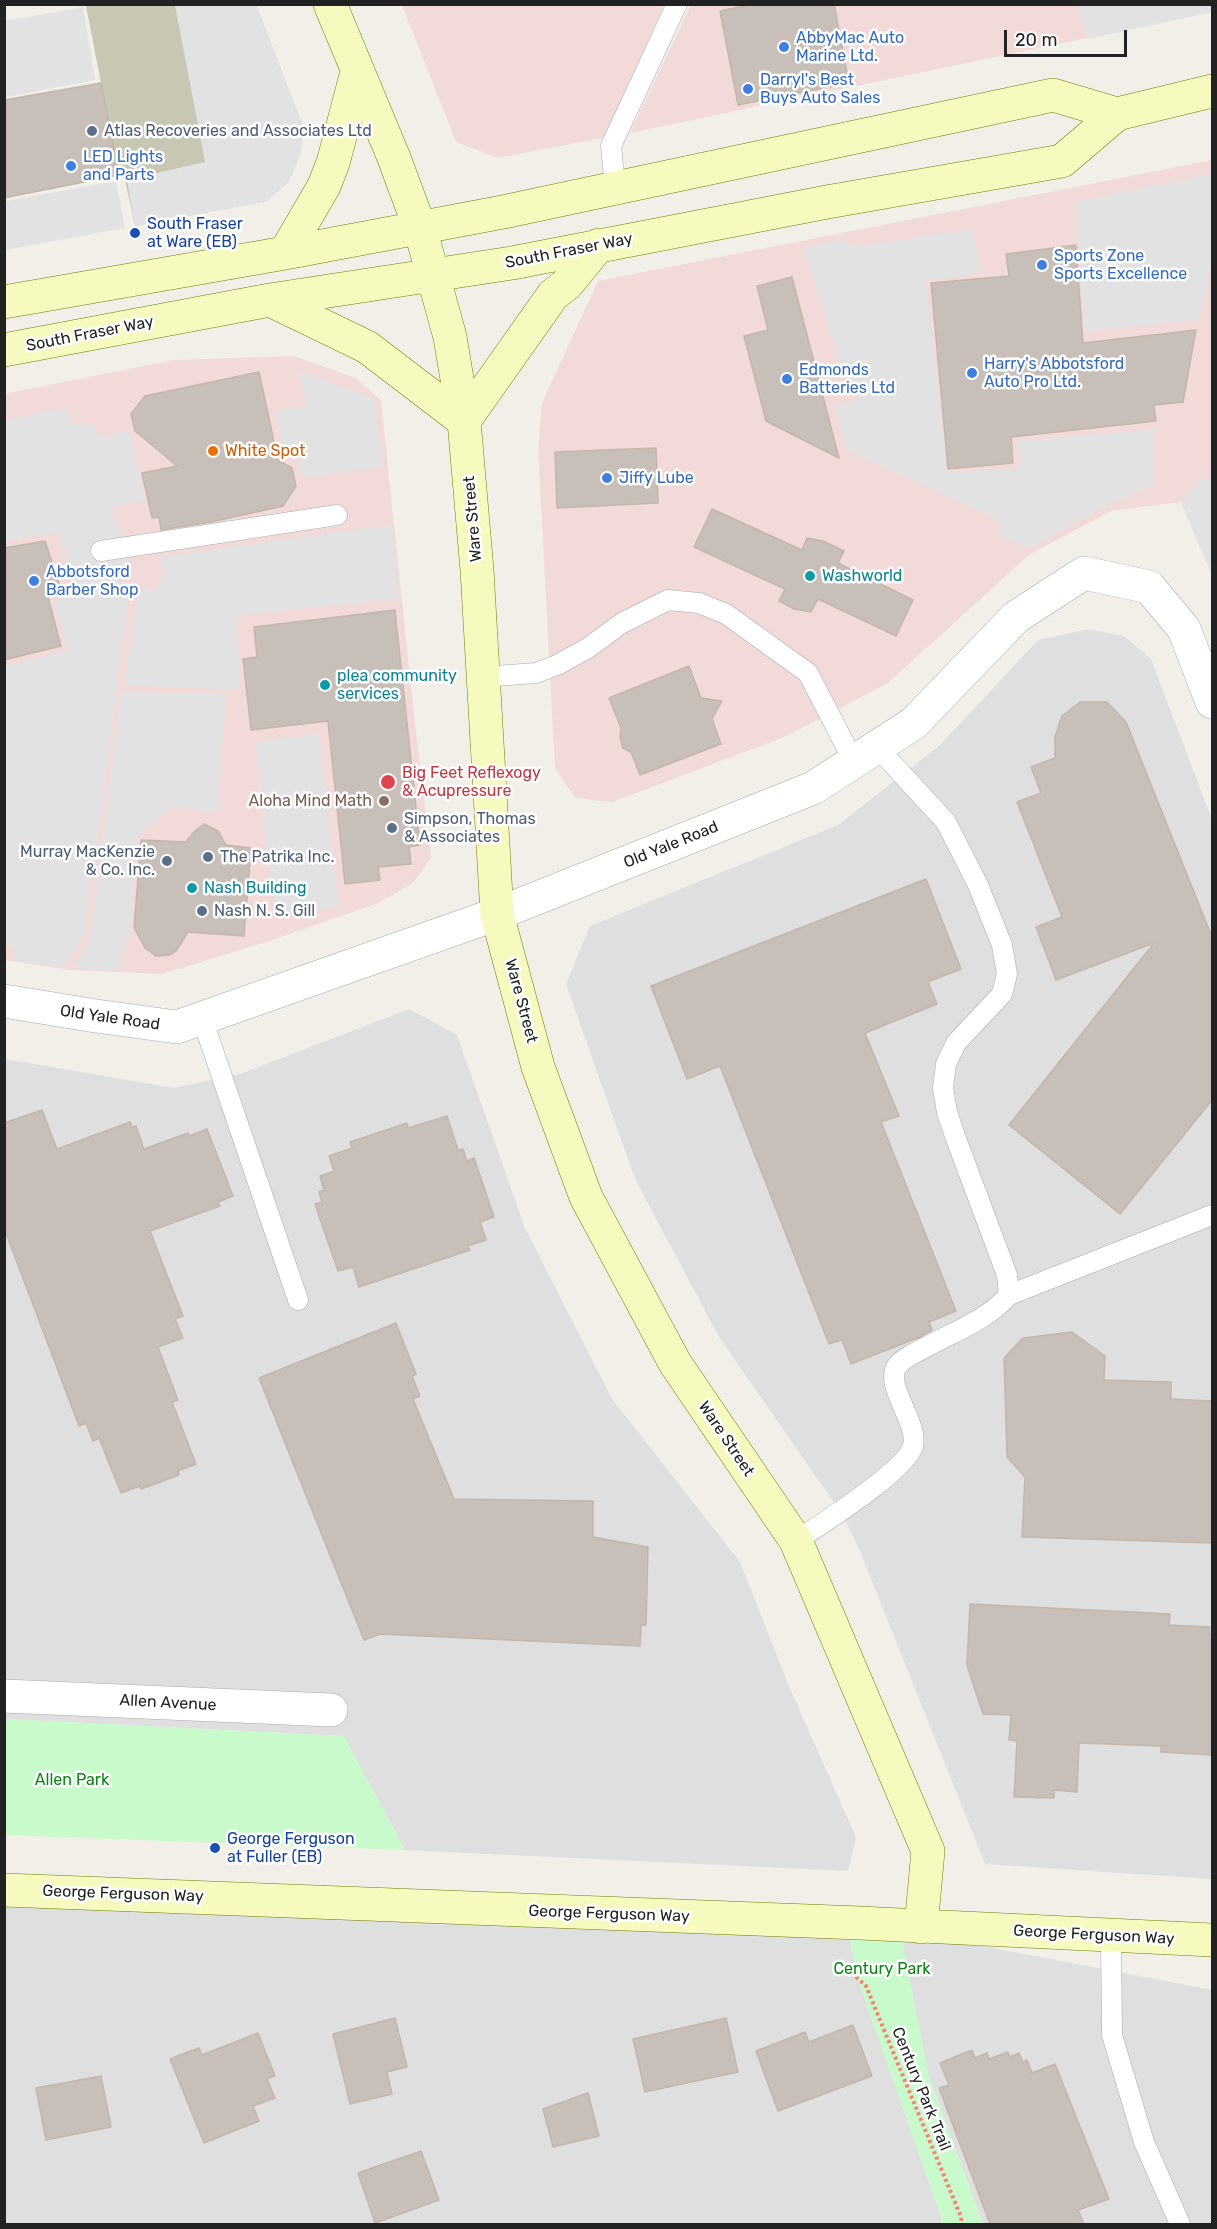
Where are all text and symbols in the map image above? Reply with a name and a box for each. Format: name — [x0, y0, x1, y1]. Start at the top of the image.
scale bar — [1007, 18, 1130, 56]
place label: AbbyMac Auto Marine Ltd. — [796, 28, 904, 66]
text: 20 m — [1015, 29, 1057, 51]
marker: AbbyMac Auto Marine Ltd. — [777, 40, 791, 54]
place label: Darryl's Best Buys Auto Sales — [760, 70, 880, 108]
marker: Darryl's Best Buys Auto Sales — [741, 82, 755, 96]
place label: Atlas Recoveries and Associates Ltd — [104, 121, 372, 141]
marker: Atlas Recoveries and Associates Ltd — [85, 124, 99, 138]
place label: LED Lights and Parts — [83, 147, 163, 185]
marker: LED Lights and Parts — [64, 159, 78, 173]
place label: South Fraser at Ware (EB) — [147, 214, 243, 252]
marker: South Fraser at Ware (EB) — [128, 226, 142, 240]
street label: South Fraser Way — [504, 229, 634, 273]
place label: Sports Zone Sports Excellence — [1054, 246, 1187, 284]
marker: Sports Zone Sports Excellence — [1035, 258, 1049, 272]
street label: South Fraser Way — [25, 312, 155, 356]
place label: Harry's Abbotsford Auto Pro Ltd. — [984, 354, 1124, 392]
place label: Edmonds Batteries Ltd — [799, 360, 895, 398]
marker: Harry's Abbotsford Auto Pro Ltd. — [965, 366, 979, 380]
marker: Edmonds Batteries Ltd — [780, 372, 794, 386]
place label: White Spot — [225, 441, 305, 461]
marker: White Spot — [206, 444, 220, 458]
place label: Jiffy Lube — [619, 468, 694, 488]
marker: Jiffy Lube — [600, 471, 614, 485]
street label: Ware Street — [460, 475, 486, 563]
place label: Abbotsford Barber Shop — [46, 562, 138, 600]
place label: Washworld — [822, 566, 902, 586]
marker: Washworld — [803, 569, 817, 583]
marker: Abbotsford Barber Shop — [27, 574, 41, 588]
place label: plea community services — [337, 666, 457, 704]
marker: plea community services — [318, 678, 332, 692]
place label: Big Feet Reflexogy & Acupressure — [402, 763, 541, 801]
marker: Big Feet Reflexogy & Acupressure — [379, 773, 397, 791]
place label: Aloha Mind Math — [249, 791, 372, 811]
marker: Aloha Mind Math — [377, 794, 391, 808]
place label: Simpson, Thomas & Associates — [404, 809, 536, 847]
street label: Old Yale Road — [621, 817, 721, 873]
marker: Simpson, Thomas & Associates — [385, 821, 399, 835]
place label: Murray MacKenzie & Co. Inc. — [20, 842, 155, 880]
place label: The Patrika Inc. — [220, 847, 334, 867]
marker: The Patrika Inc. — [201, 850, 215, 864]
marker: Murray MacKenzie & Co. Inc. — [160, 854, 174, 868]
place label: Nash Building — [204, 878, 306, 898]
marker: Nash Building — [185, 881, 199, 895]
place label: Nash N. S. Gill — [214, 901, 315, 921]
marker: Nash N. S. Gill — [195, 904, 209, 918]
street label: Ware Street — [501, 957, 541, 1045]
street label: Old Yale Road — [59, 1002, 161, 1034]
street label: Ware Street — [694, 1398, 758, 1480]
street label: Allen Avenue — [119, 1691, 217, 1715]
park label: Allen Park — [35, 1770, 109, 1790]
place label: George Ferguson at Fuller (EB) — [227, 1829, 355, 1867]
marker: George Ferguson at Fuller (EB) — [208, 1841, 222, 1855]
street label: George Ferguson Way — [42, 1882, 204, 1906]
street label: George Ferguson Way — [528, 1902, 690, 1926]
street label: George Ferguson Way — [1013, 1921, 1175, 1949]
park label: Century Park — [833, 1959, 931, 1979]
street label: Century Park Trail — [887, 2024, 955, 2154]

